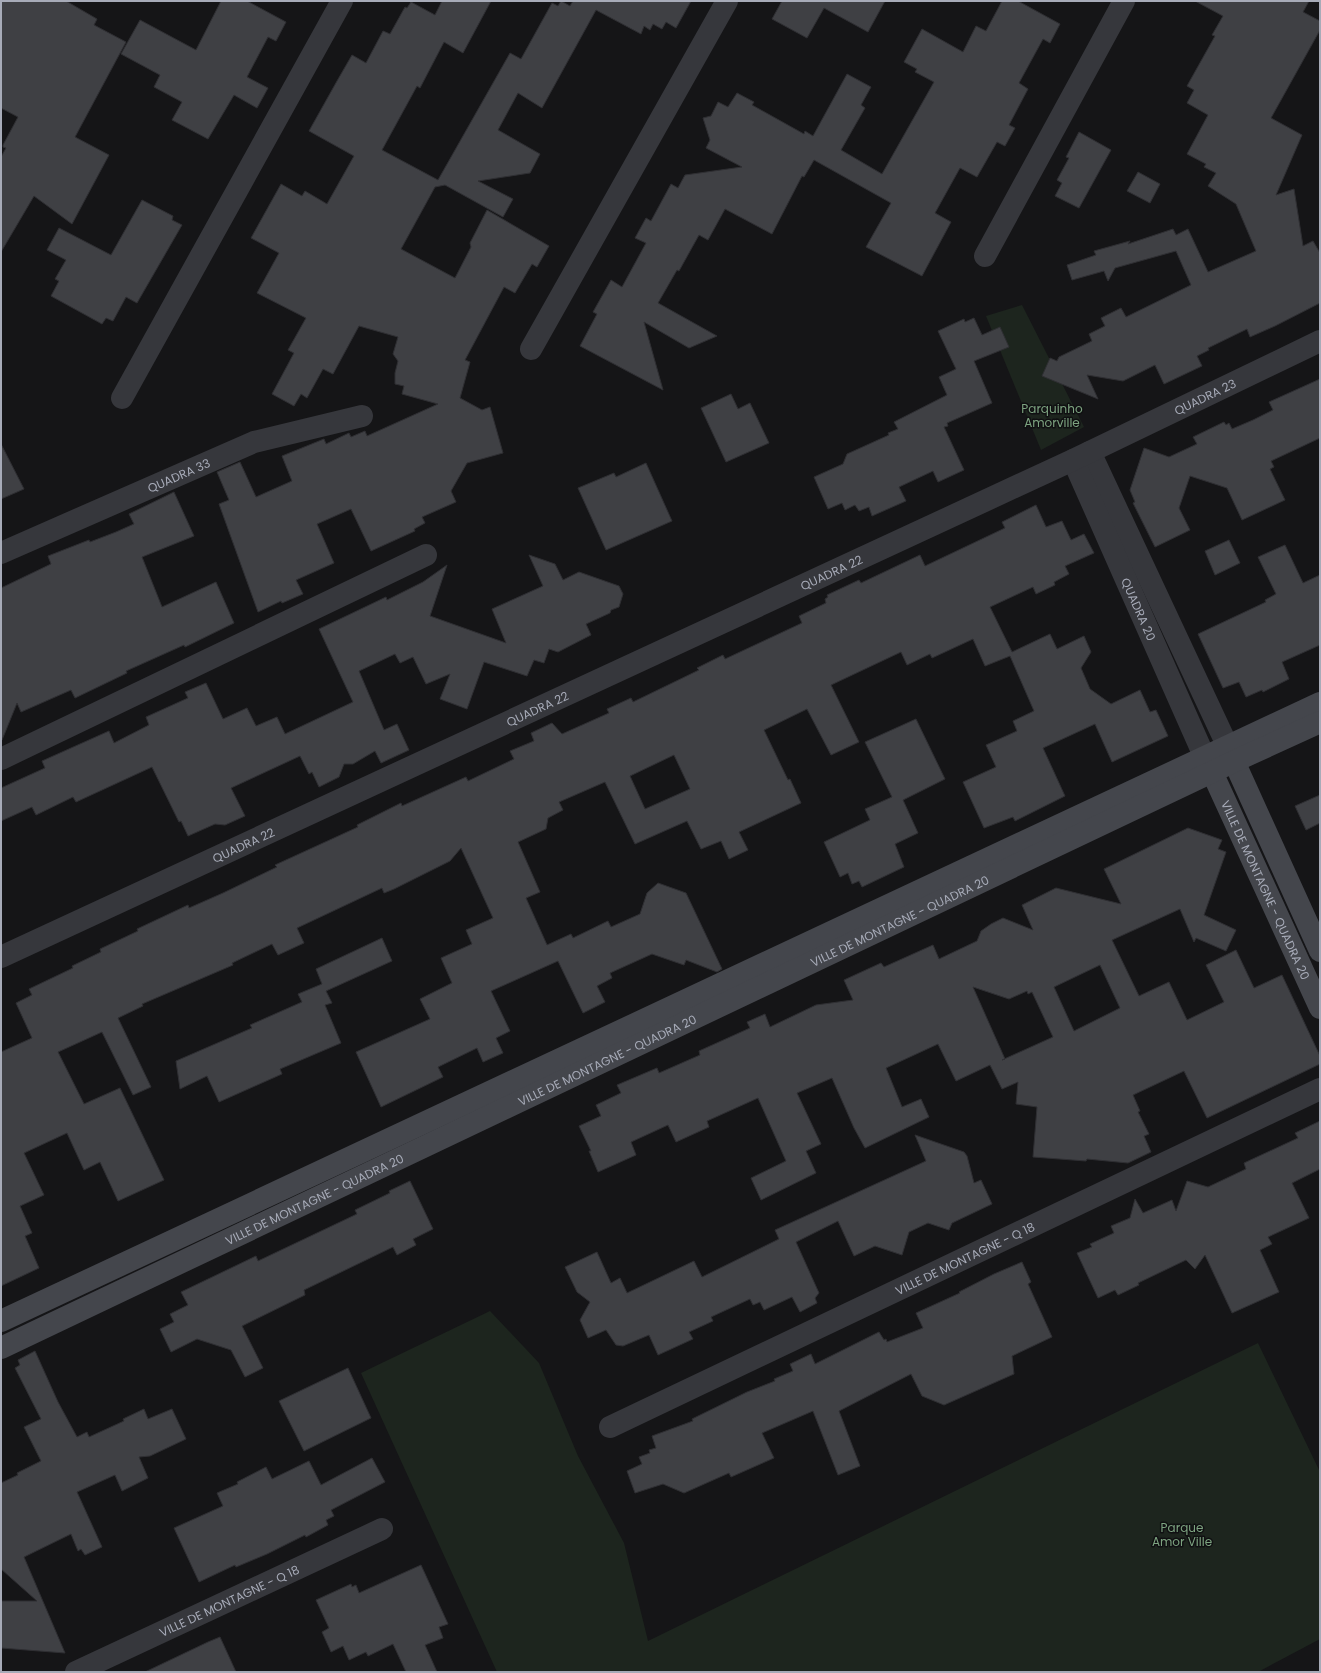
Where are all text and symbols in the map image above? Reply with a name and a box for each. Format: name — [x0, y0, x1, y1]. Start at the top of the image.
street label: QUADRA 23 — [1171, 374, 1239, 419]
park label: Parquinho Amorville — [1021, 400, 1083, 431]
street label: QUADRA 33 — [145, 454, 213, 496]
street label: QUADRA 22 — [797, 550, 865, 594]
street label: QUADRA 20 — [1118, 575, 1160, 643]
street label: QUADRA 22 — [503, 687, 571, 730]
street label: VILLE DE MONTAGNE - QUADRA 20 — [1217, 797, 1314, 982]
street label: QUADRA 22 — [209, 823, 277, 866]
street label: VILLE DE MONTAGNE - QUADRA 20 — [807, 871, 992, 970]
street label: VILLE DE MONTAGNE - QUADRA 20 — [515, 1010, 699, 1109]
street label: VILLE DE MONTAGNE - QUADRA 20 — [222, 1149, 406, 1249]
street label: VILLE DE MONTAGNE - Q 18 — [892, 1218, 1037, 1299]
park label: Parque Amor Ville — [1152, 1519, 1212, 1550]
street label: VILLE DE MONTAGNE - Q 18 — [156, 1560, 302, 1640]

